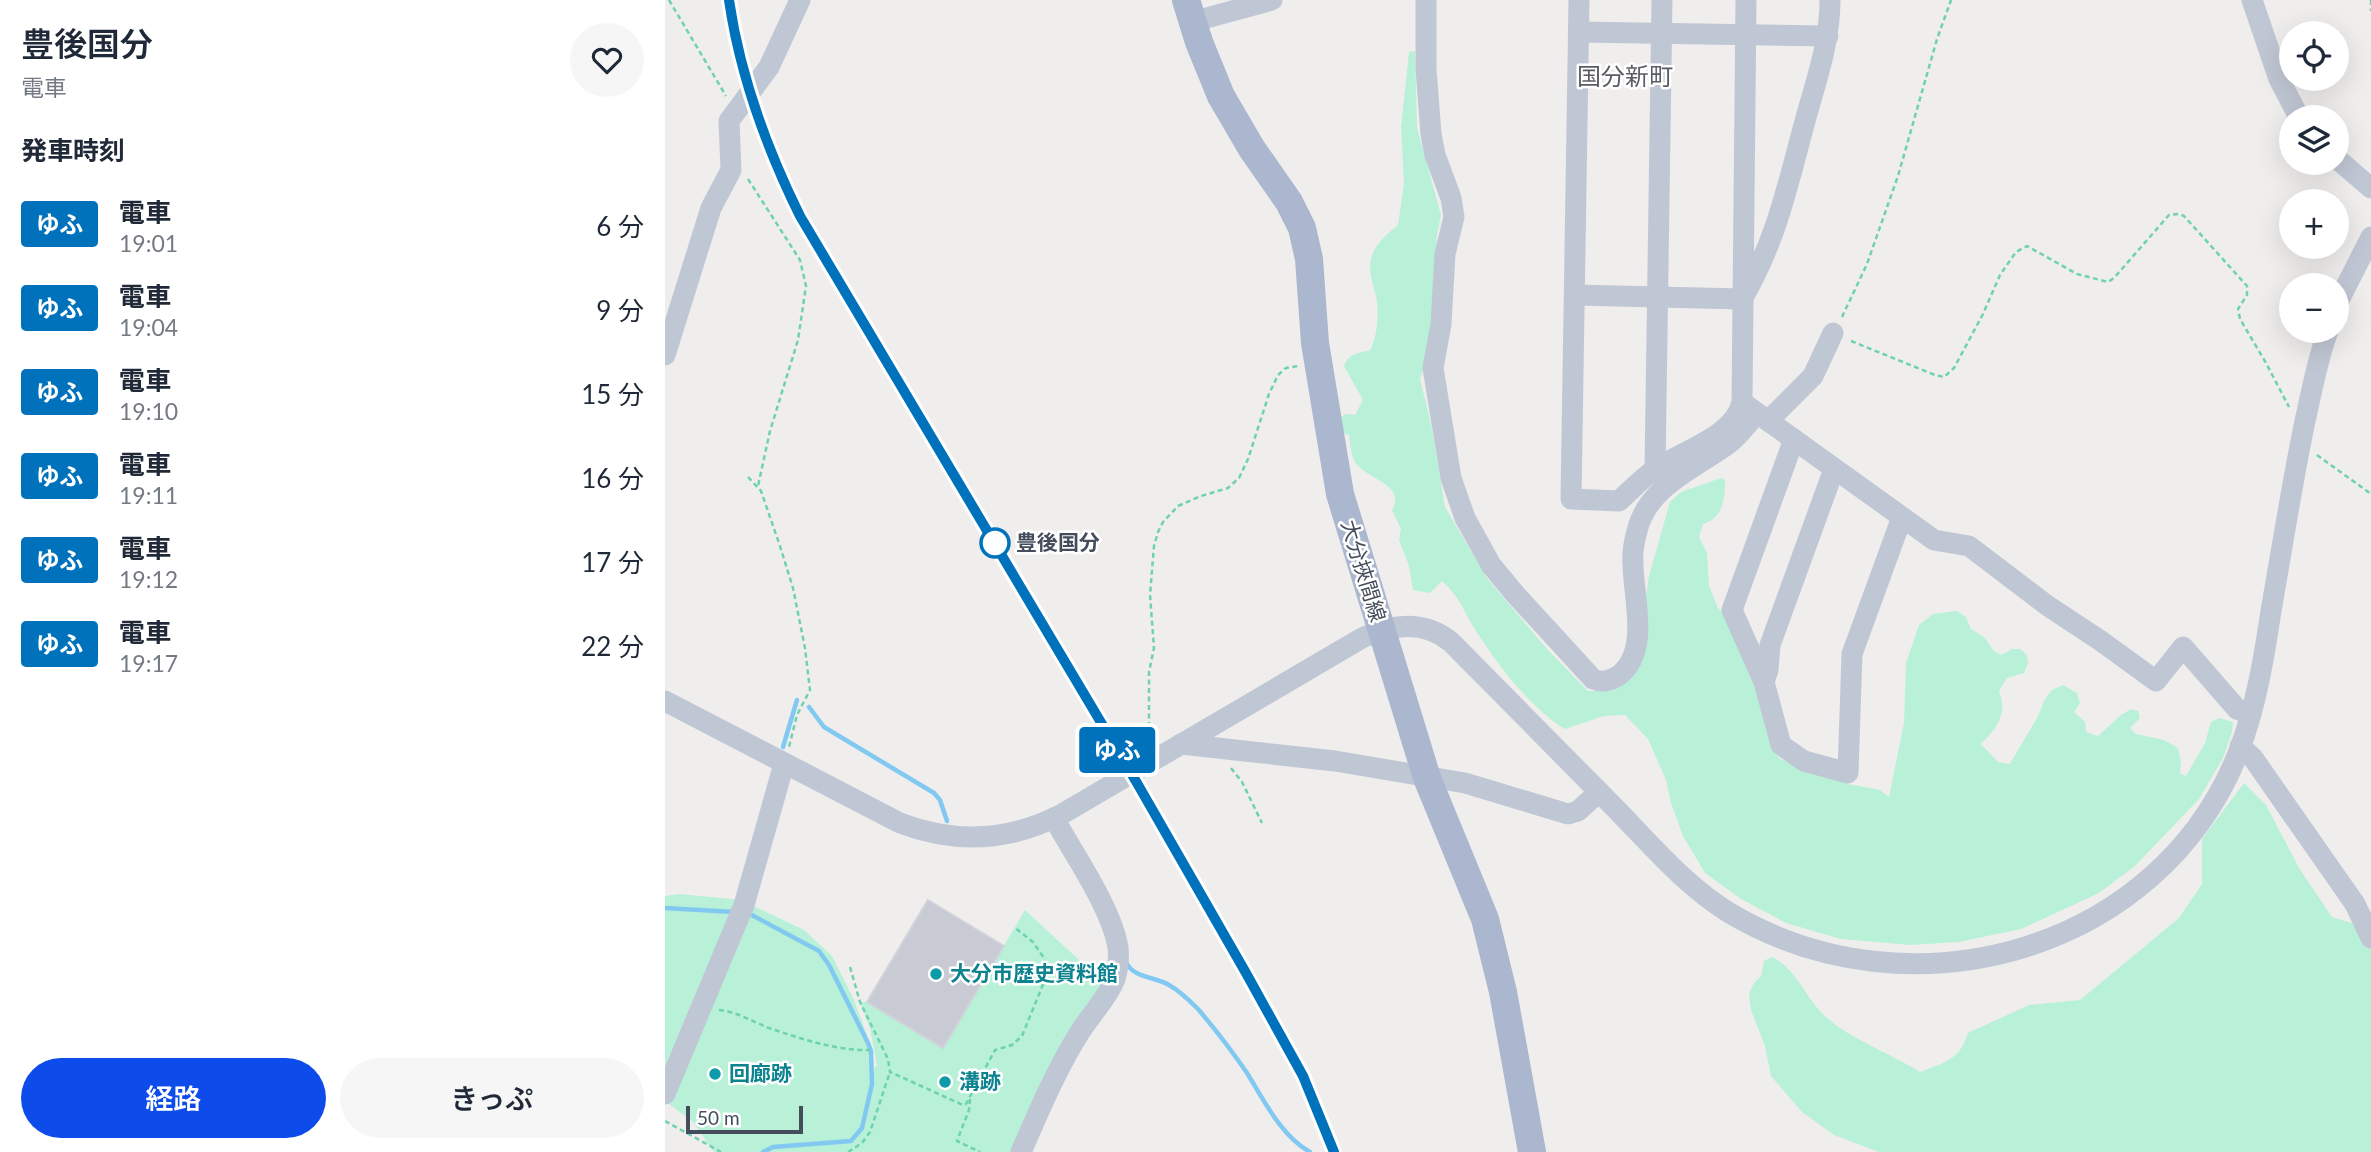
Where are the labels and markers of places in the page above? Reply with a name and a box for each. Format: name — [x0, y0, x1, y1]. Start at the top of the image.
marker: 豊後国分 — [980, 528, 1010, 558]
place label: 豊後国分 — [1016, 529, 1100, 554]
place label: 大分市歴史資料館 — [950, 960, 1118, 985]
marker: 大分市歴史資料館 — [928, 966, 944, 982]
place label: 回廊跡 — [729, 1060, 792, 1085]
marker: 回廊跡 — [707, 1066, 723, 1082]
place label: 溝跡 — [959, 1068, 1001, 1093]
marker: 溝跡 — [937, 1074, 953, 1090]

